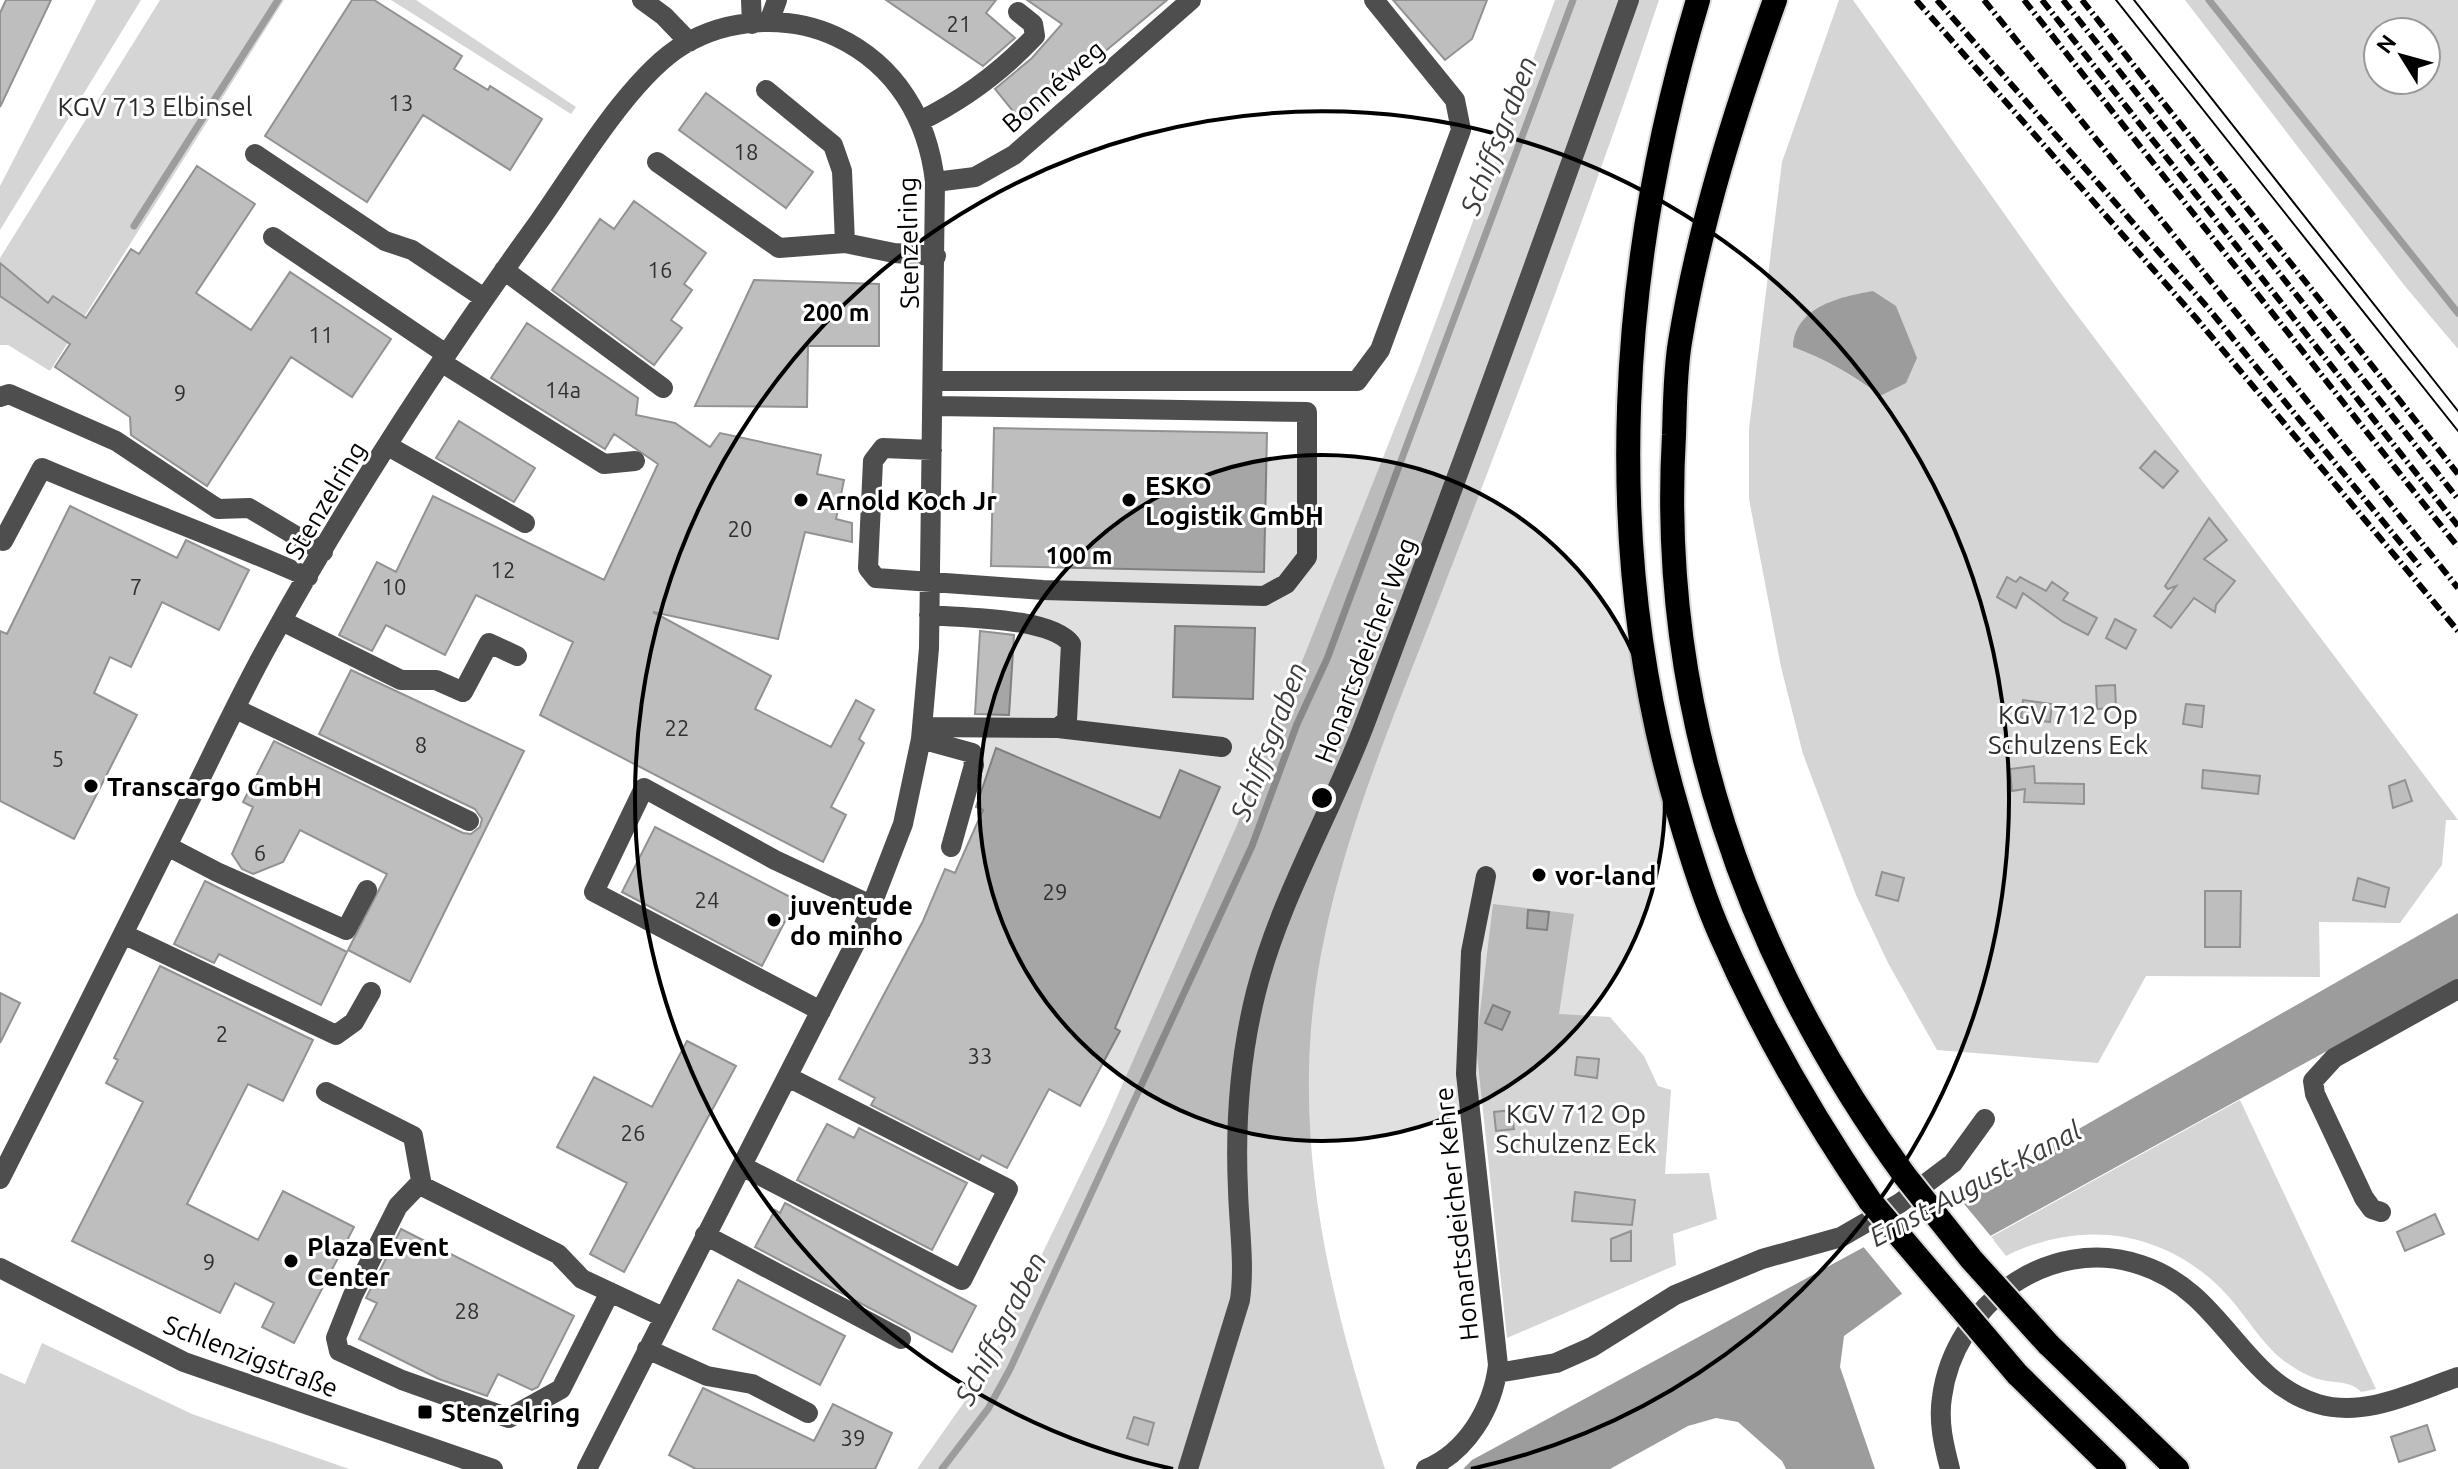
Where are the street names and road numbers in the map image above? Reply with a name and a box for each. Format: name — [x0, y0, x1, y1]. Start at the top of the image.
street label: Bonnéweg — [996, 34, 1110, 138]
street label: Stenzelring — [892, 177, 924, 309]
street label: Stenzelring — [279, 436, 371, 564]
street label: Honartsdeicher Weg — [1309, 533, 1421, 767]
street label: Honartsdeicher Kehre — [1428, 1086, 1484, 1342]
street label: Schlenzigstraße — [160, 1309, 342, 1403]

